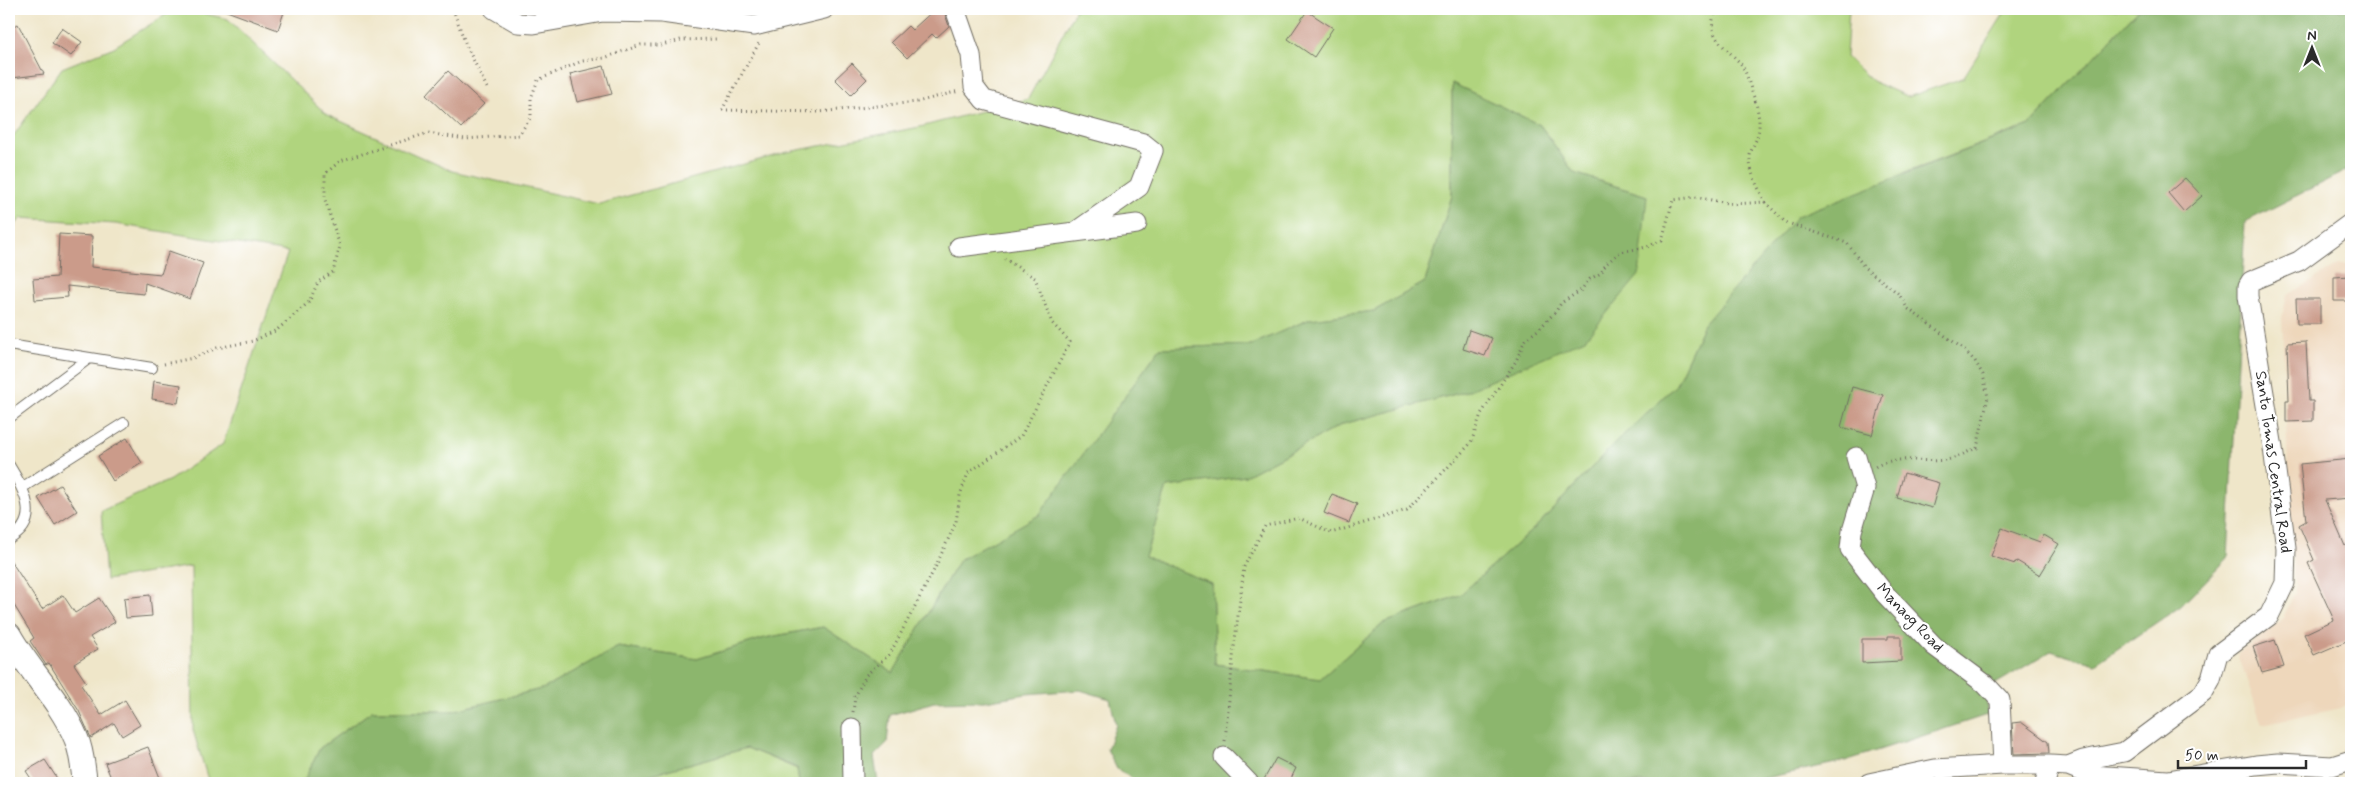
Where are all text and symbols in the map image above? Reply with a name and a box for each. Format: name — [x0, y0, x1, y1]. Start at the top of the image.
north arrow — [2288, 22, 2338, 72]
text: N — [2307, 27, 2317, 45]
street label: Santo Tomas Central Road — [2250, 370, 2296, 554]
street label: Manaog Road — [1871, 579, 1948, 658]
scale bar — [2178, 737, 2305, 769]
text: 50 m — [2185, 746, 2219, 766]

